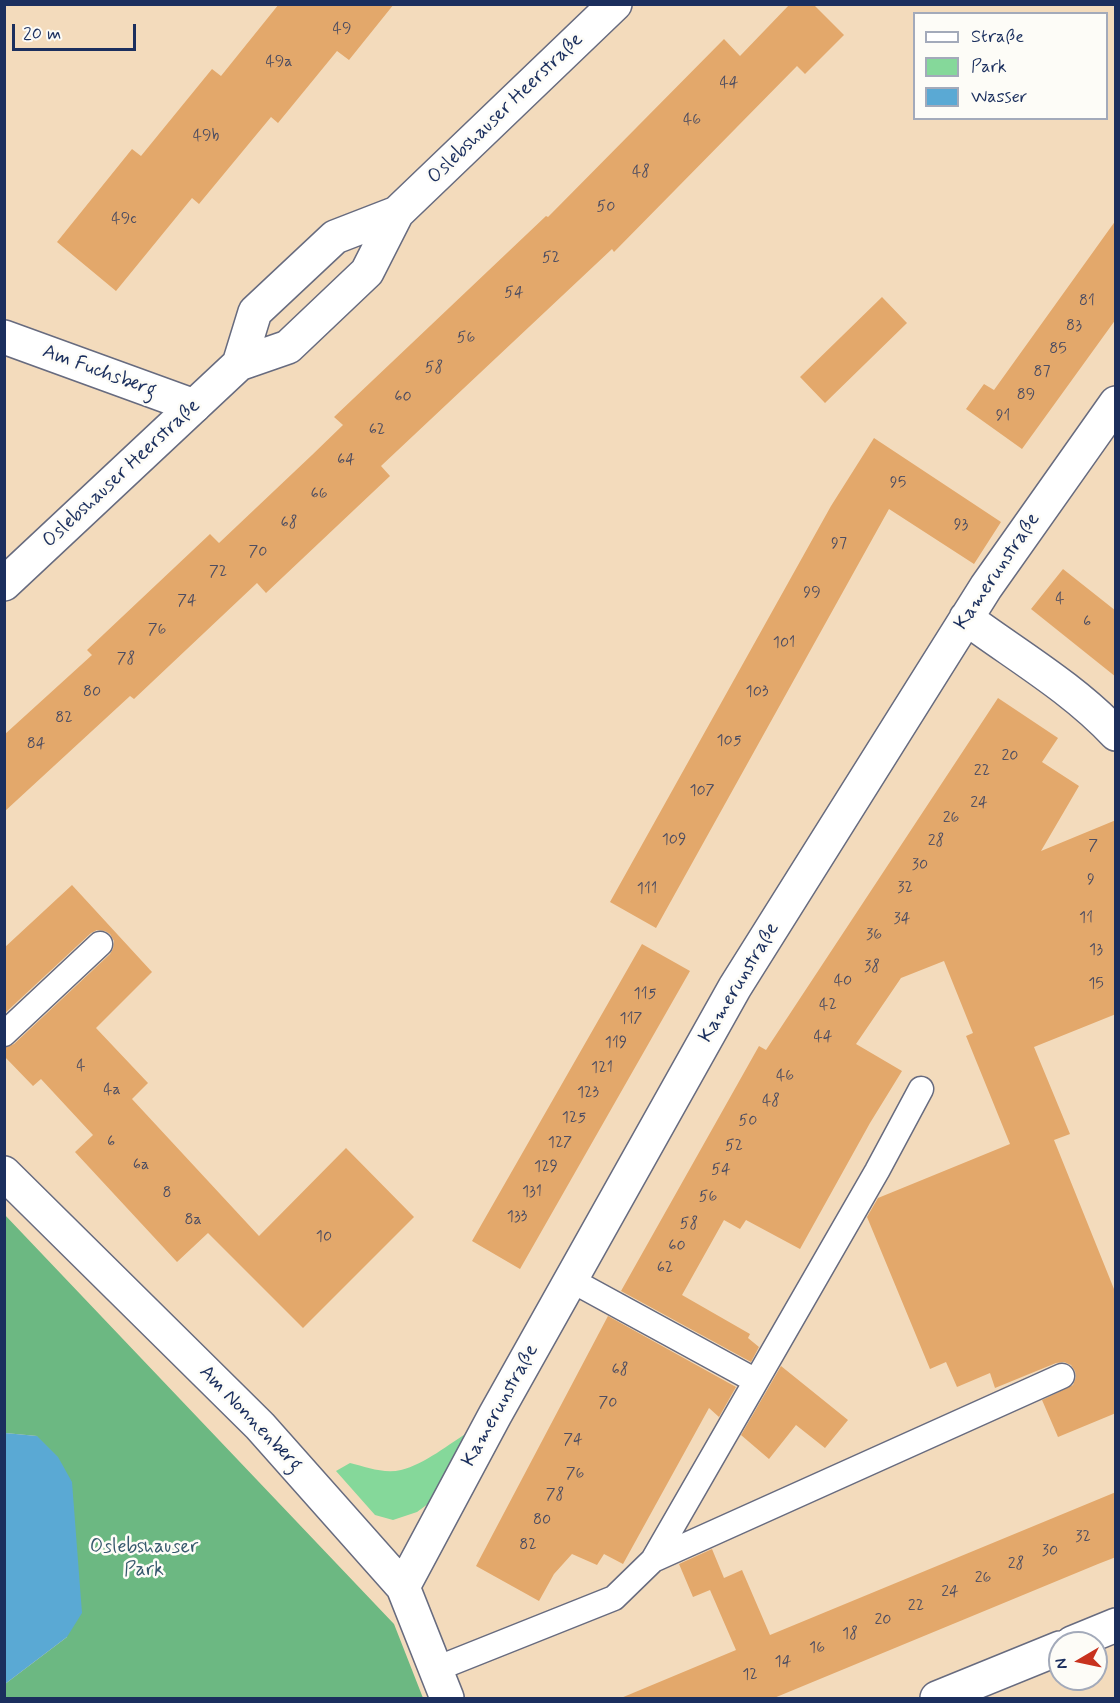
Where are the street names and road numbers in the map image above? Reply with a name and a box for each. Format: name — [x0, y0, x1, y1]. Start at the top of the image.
street label: Oslebshauser Heerstraße — [423, 28, 589, 190]
street label: Am Fuchsberg — [39, 340, 159, 404]
street label: Oslebshauser Heerstraße — [38, 395, 206, 553]
street label: Kamerunstraße — [950, 509, 1046, 635]
street label: Kamerunstraße — [695, 918, 785, 1048]
street label: Kamerunstraße — [457, 1341, 545, 1471]
street label: Am Nonnenberg — [193, 1361, 307, 1477]

